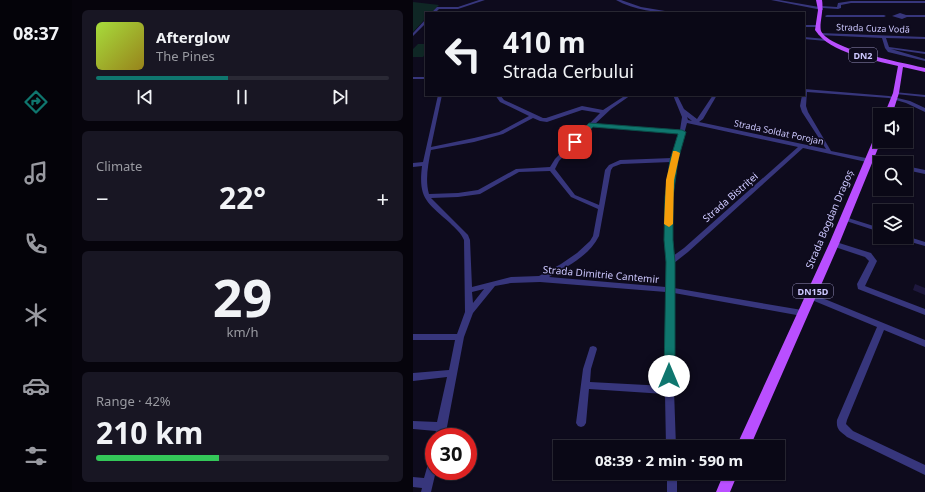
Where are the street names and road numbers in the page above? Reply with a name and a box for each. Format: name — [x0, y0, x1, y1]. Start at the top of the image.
street label: Strada Cuza Vodă — [836, 20, 910, 36]
road number: DN2 — [849, 48, 877, 62]
street label: Strada Soldat Porojan — [733, 116, 825, 148]
street label: Strada Bogdan Dragoș — [802, 167, 856, 271]
street label: Strada Bistriței — [699, 169, 761, 225]
street label: Strada Dimitrie Cantemir — [542, 262, 660, 286]
road number: DN15D — [793, 284, 833, 298]

